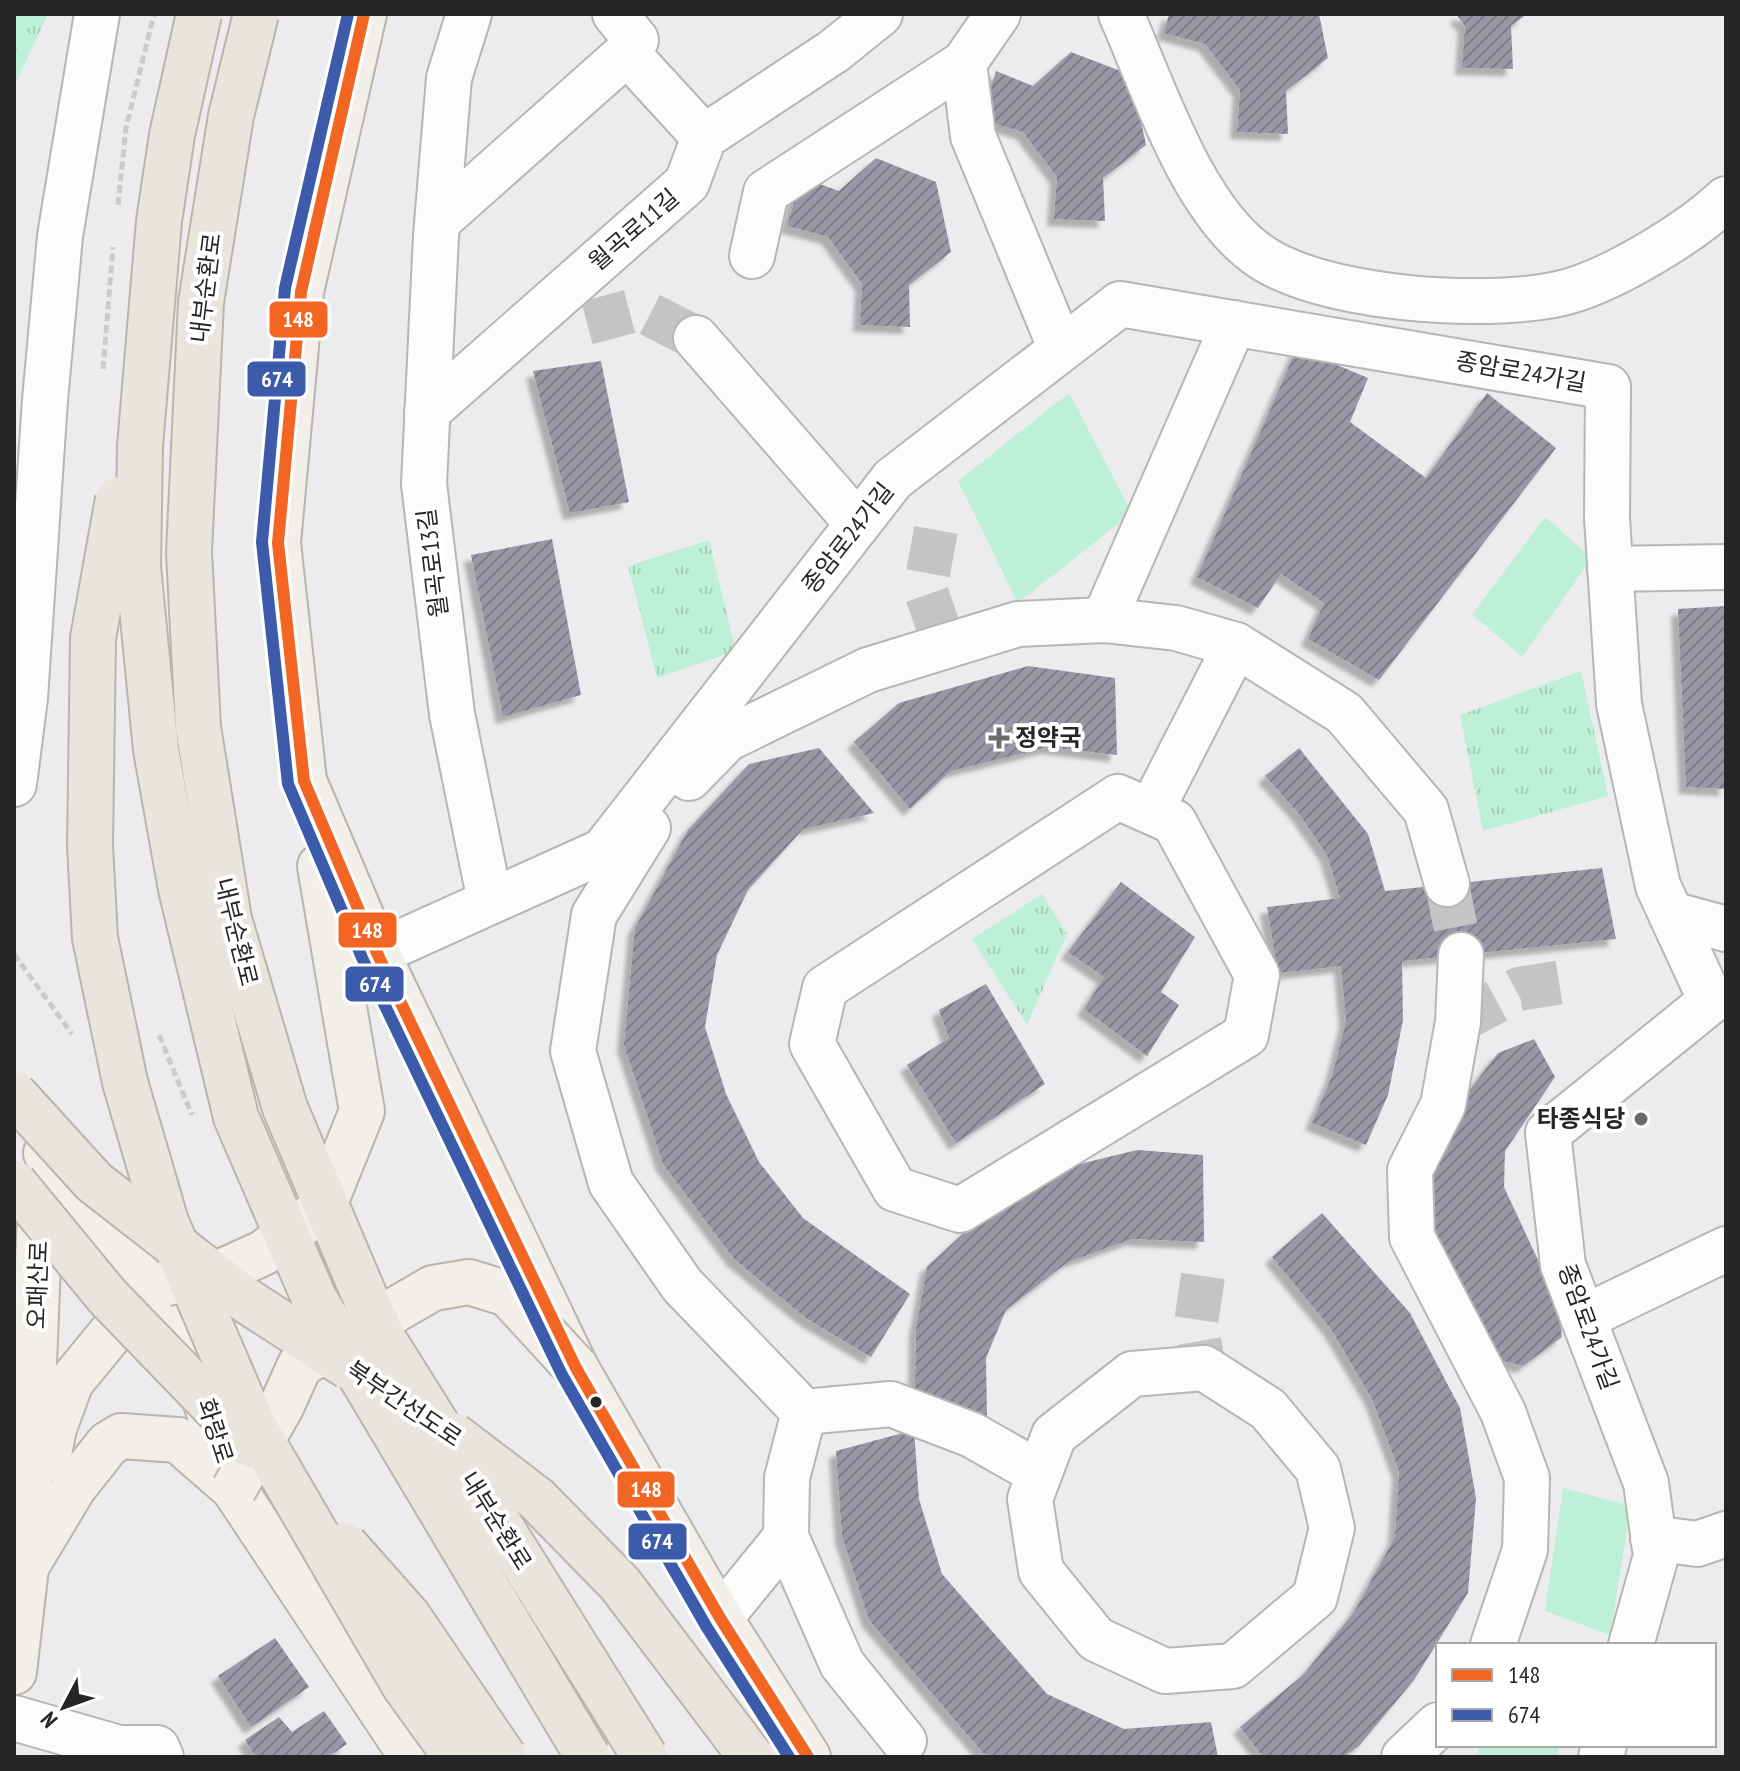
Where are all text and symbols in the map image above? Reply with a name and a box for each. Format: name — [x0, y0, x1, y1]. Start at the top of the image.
street label: 월곡로11길 — [582, 182, 685, 277]
street label: 내부순환로 — [183, 231, 228, 345]
line badge: 148 — [268, 300, 329, 339]
text: 148 — [282, 305, 314, 333]
street label: 종암로24가길 — [1453, 345, 1589, 398]
line badge: 674 — [246, 360, 307, 398]
text: 674 — [261, 365, 293, 393]
street label: 종암로24가길 — [795, 476, 900, 599]
street label: 월곡로13길 — [410, 507, 455, 620]
place label: 정약국 — [1015, 722, 1081, 753]
marker: 정약국 — [990, 729, 1008, 747]
street label: 내부순환로 — [208, 875, 265, 989]
line badge: 148 — [337, 911, 398, 949]
text: 148 — [351, 916, 383, 944]
line badge: 674 — [344, 965, 405, 1003]
text: 674 — [359, 970, 391, 998]
place label: 타종식당 — [1537, 1103, 1625, 1134]
marker: 타종식당 — [1632, 1110, 1650, 1128]
street label: 오패산로 — [20, 1240, 55, 1330]
street label: 종암로24가길 — [1551, 1260, 1626, 1394]
street label: 북부간선도로 — [341, 1354, 468, 1453]
unlabelled marker — [588, 1394, 604, 1410]
street label: 화랑로 — [190, 1395, 240, 1467]
street label: 내부순환로 — [454, 1466, 539, 1576]
line badge: 148 — [616, 1470, 676, 1509]
text: 148 — [630, 1475, 662, 1503]
line badge: 674 — [627, 1522, 688, 1561]
text: 674 — [641, 1527, 673, 1555]
legend — [1436, 1643, 1716, 1747]
text: 148 — [1508, 1659, 1540, 1690]
north arrow — [24, 1667, 104, 1747]
text: 674 — [1508, 1699, 1541, 1730]
text: N — [34, 1706, 63, 1734]

